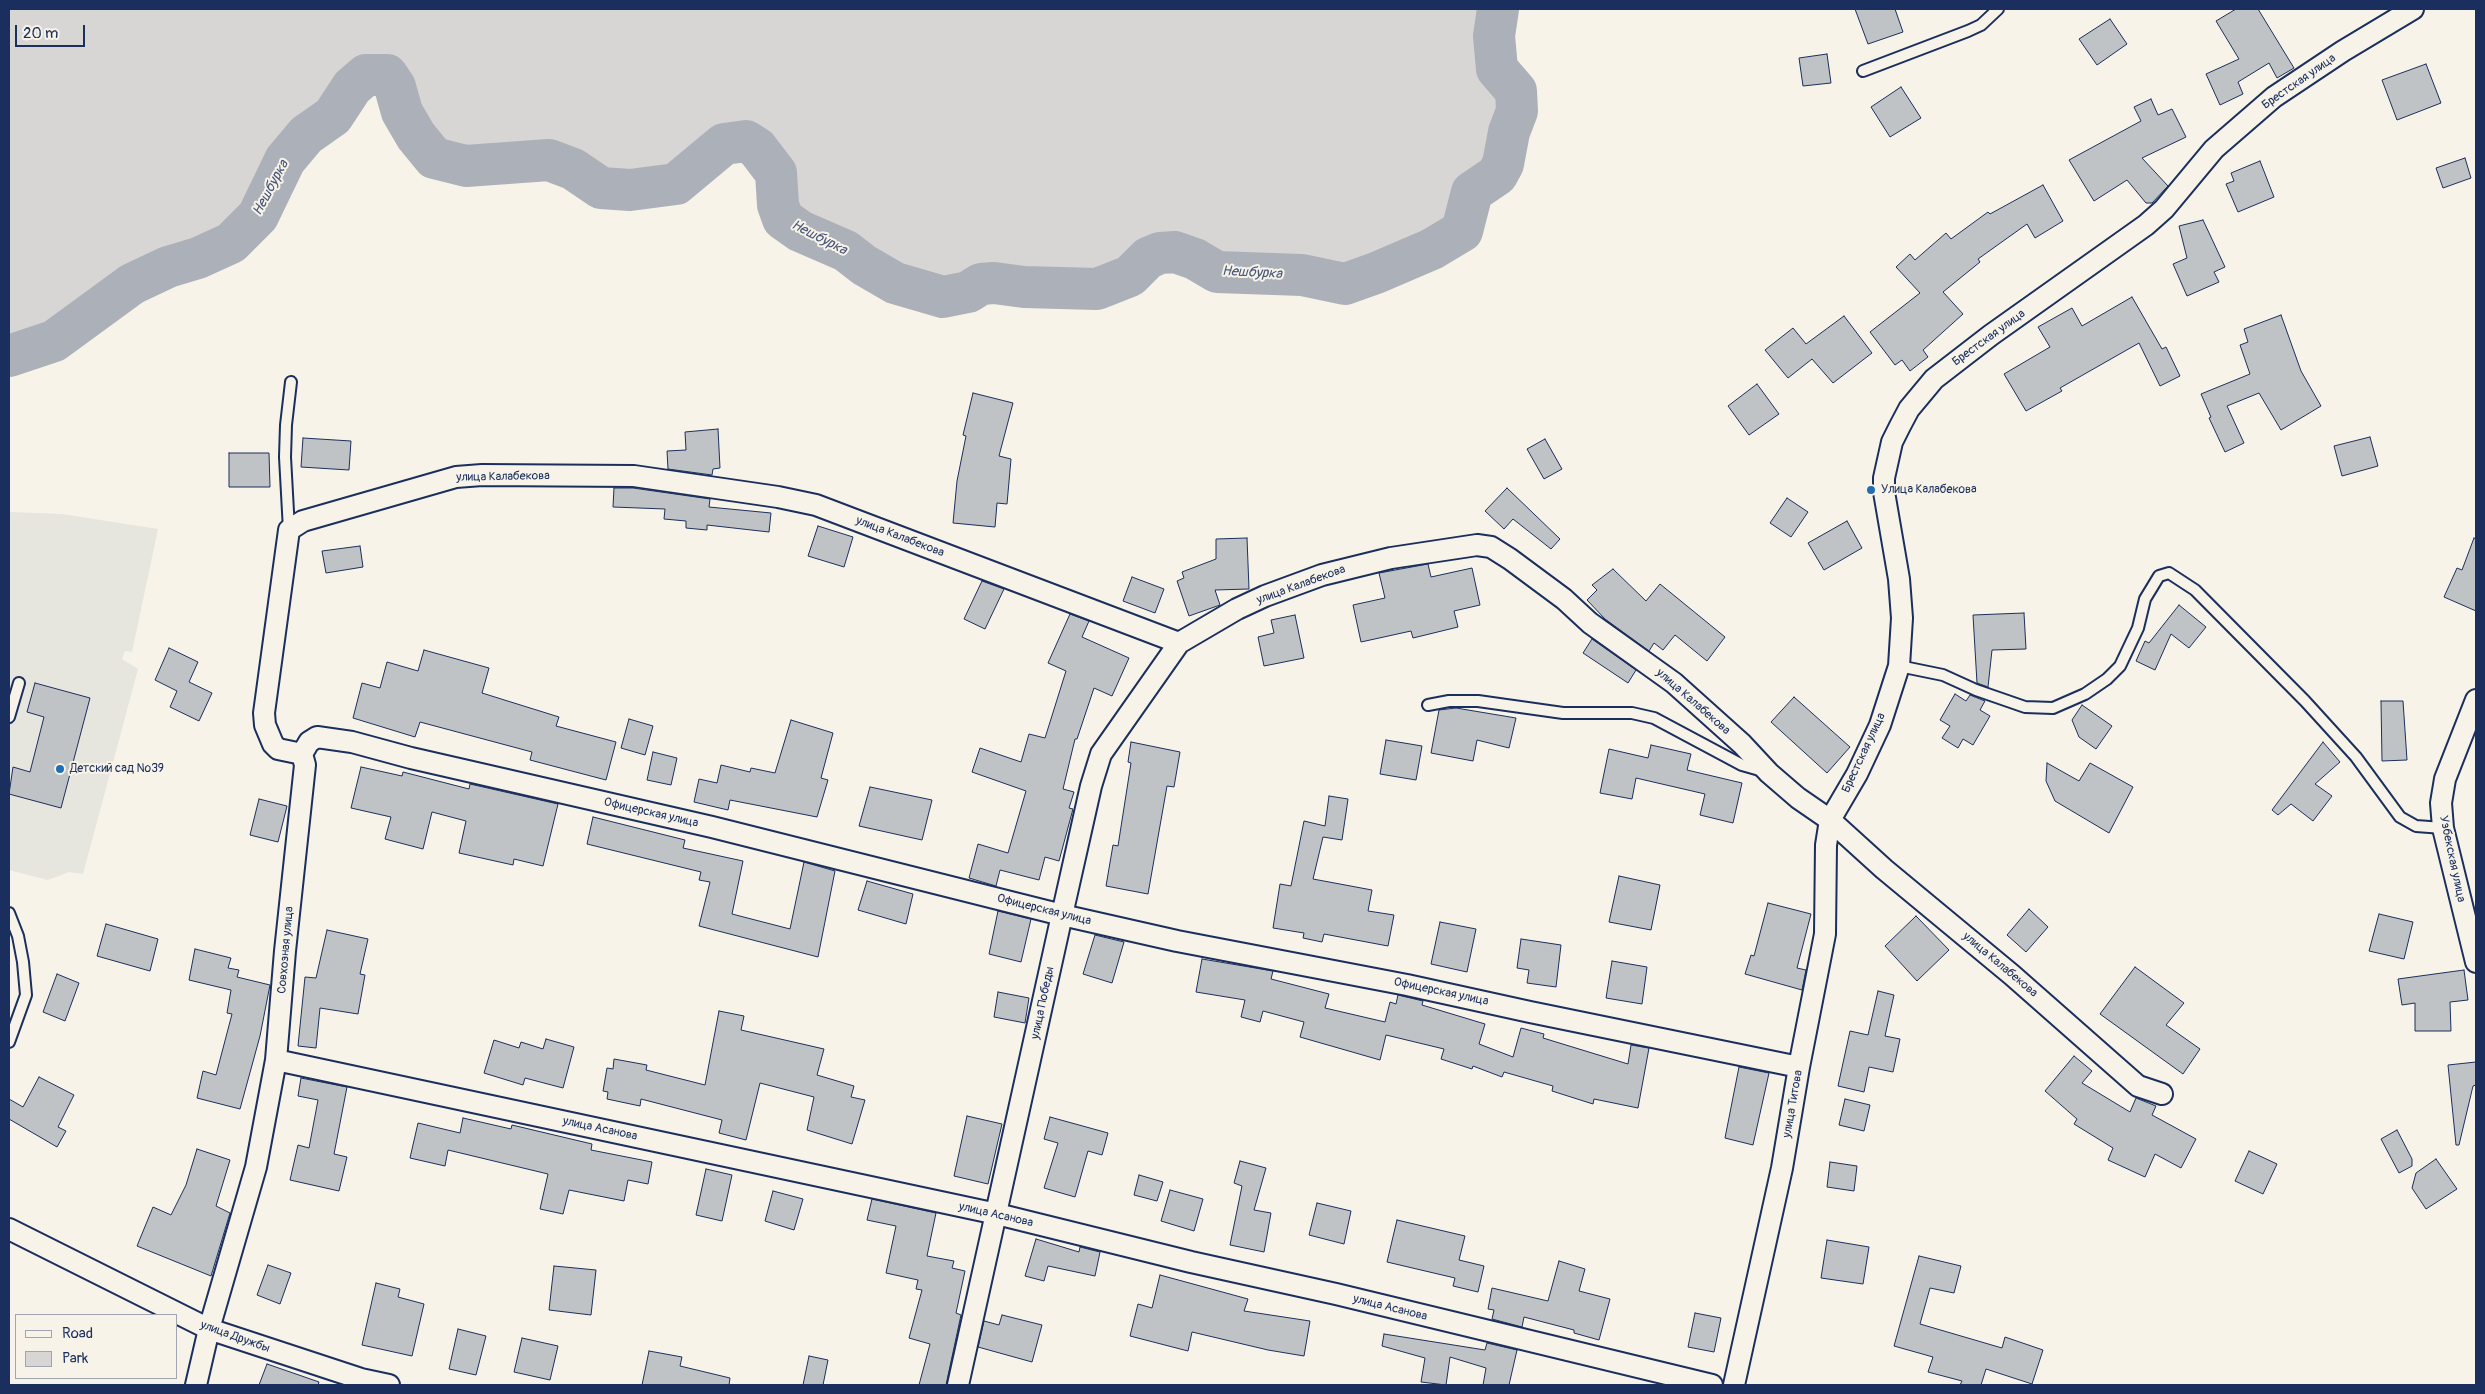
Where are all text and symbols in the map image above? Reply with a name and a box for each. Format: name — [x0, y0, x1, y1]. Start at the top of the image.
scale bar — [18, 15, 88, 47]
text: 20 m — [23, 24, 58, 43]
street label: Брестская улица — [2259, 51, 2339, 113]
water label: Нешбурка — [249, 158, 293, 218]
water label: Нешбурка — [788, 217, 850, 259]
water label: Нешбурка — [1222, 263, 1282, 283]
street label: Брестская улица — [1950, 307, 2028, 369]
street label: улица Калабекова — [456, 469, 550, 485]
place label: Улица Калабекова — [1881, 483, 1976, 497]
marker: Улица Калабекова — [1865, 484, 1877, 496]
street label: улица Калабекова — [854, 514, 946, 560]
street label: улица Калабекова — [1255, 562, 1347, 608]
street label: улица Калабекова — [1653, 666, 1733, 738]
street label: Брестская улица — [1839, 711, 1889, 795]
place label: Детский сад №39 — [70, 762, 164, 776]
marker: Детский сад №39 — [54, 763, 66, 775]
street label: Офицерская улица — [602, 795, 700, 831]
street label: Узбекская улица — [2436, 814, 2468, 904]
street label: Офицерская улица — [995, 891, 1093, 929]
street label: Совхозная улица — [275, 906, 297, 994]
street label: улица Калабекова — [1960, 929, 2040, 1001]
street label: улица Победы — [1028, 965, 1058, 1041]
street label: Офицерская улица — [1392, 975, 1490, 1009]
street label: улица Титова — [1780, 1069, 1806, 1139]
street label: улица Асанова — [561, 1114, 639, 1144]
street label: улица Асанова — [957, 1199, 1035, 1231]
street label: улица Асанова — [1351, 1292, 1429, 1324]
legend — [15, 1314, 178, 1379]
street label: улица Дружбы — [198, 1318, 272, 1356]
text: Road — [62, 1324, 93, 1343]
text: Park — [62, 1349, 88, 1368]

